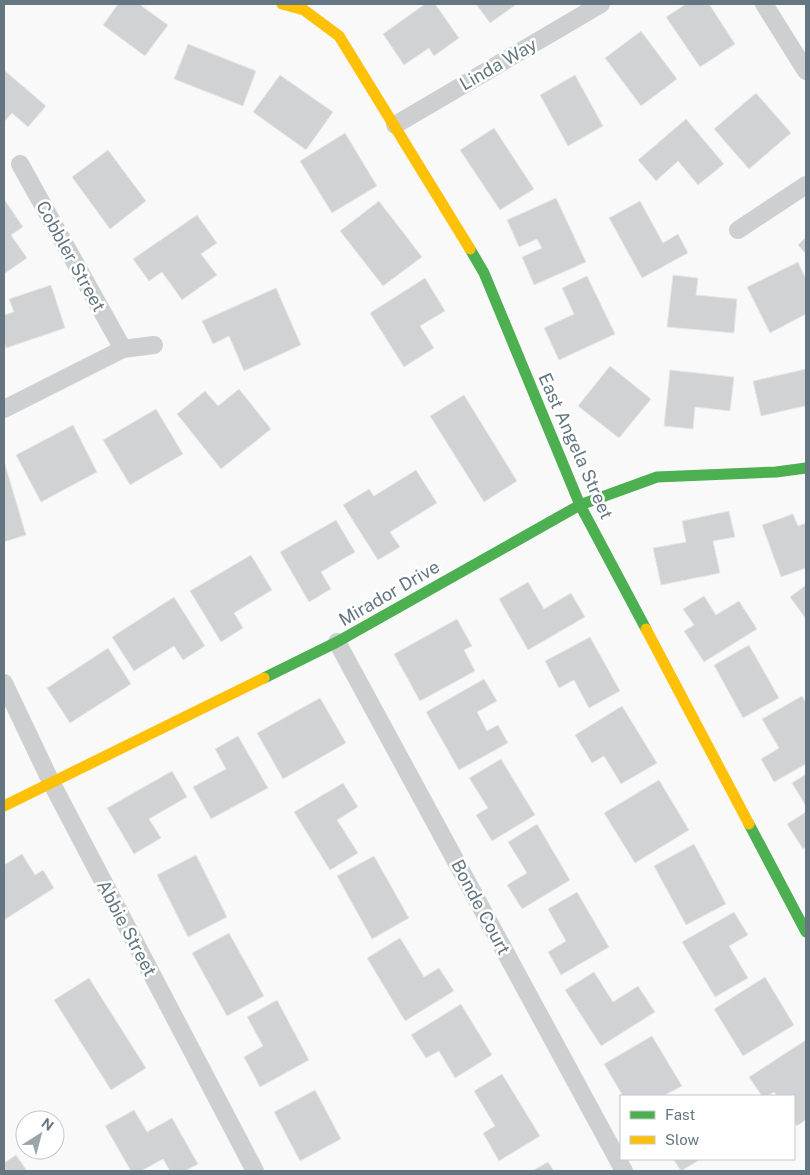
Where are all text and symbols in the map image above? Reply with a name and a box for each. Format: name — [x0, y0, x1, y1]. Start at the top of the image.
street label: Linda Way — [456, 33, 541, 95]
street label: Cobbler Street — [32, 197, 110, 315]
street label: East Angela Street — [534, 370, 618, 522]
street label: Mirador Drive — [335, 556, 443, 630]
street label: Bonde Court — [447, 856, 515, 958]
street label: Abbie Street — [93, 876, 161, 980]
legend — [620, 1095, 795, 1160]
text: Fast — [665, 1106, 695, 1123]
north arrow — [15, 1110, 65, 1160]
text: N — [39, 1115, 57, 1134]
text: Slow — [665, 1131, 700, 1148]

